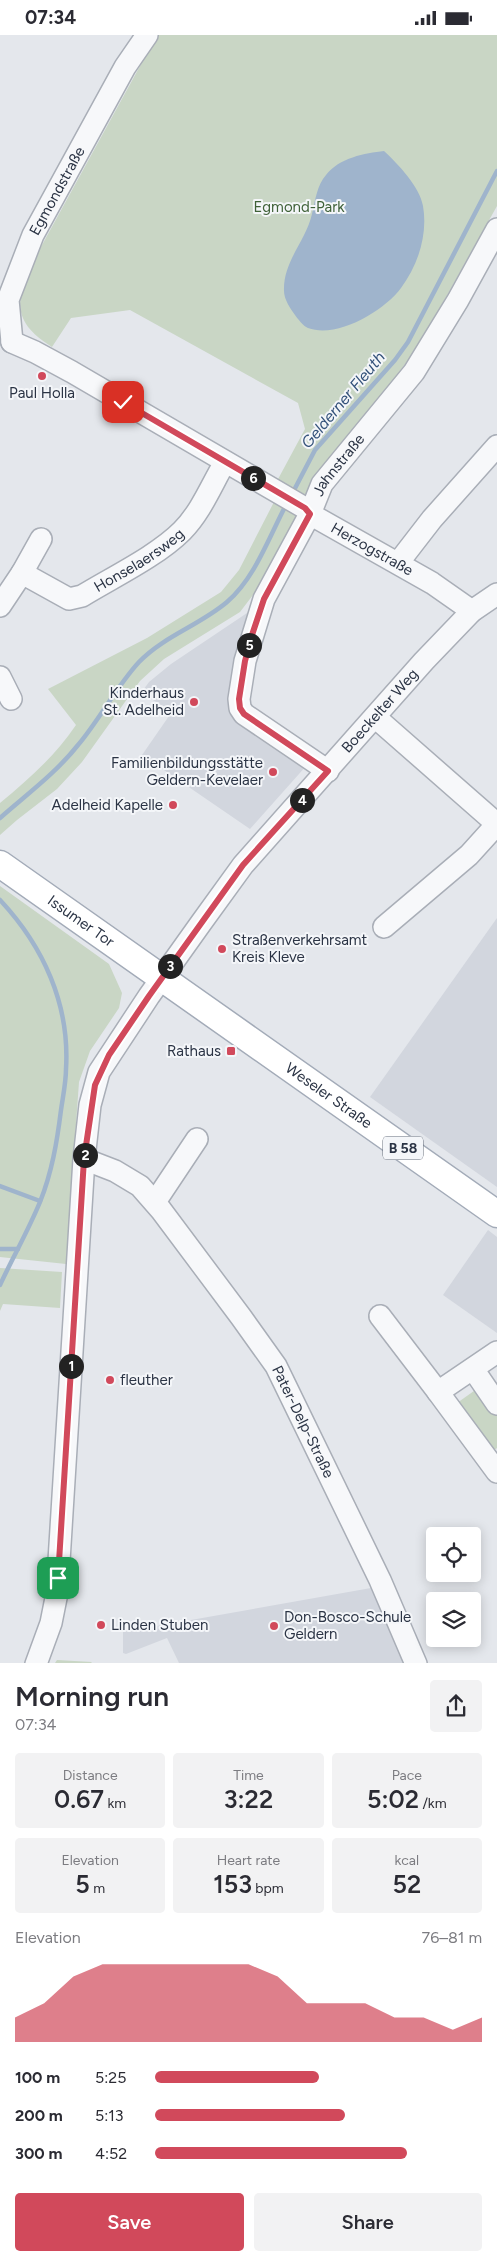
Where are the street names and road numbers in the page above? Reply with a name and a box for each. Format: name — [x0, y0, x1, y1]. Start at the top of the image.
street label: Egmondstraße — [26, 144, 89, 238]
street label: Jahnstraße — [309, 430, 368, 499]
street label: Herzogstraße — [328, 519, 416, 579]
street label: Honselaersweg — [91, 525, 188, 596]
street label: Boeckelter Weg — [338, 665, 422, 757]
street label: Issumer Tor — [44, 891, 118, 951]
street label: Weseler Straße — [282, 1059, 375, 1132]
road number: B 58 — [383, 1137, 423, 1159]
street label: Pater-Delp-Straße — [268, 1363, 338, 1481]

